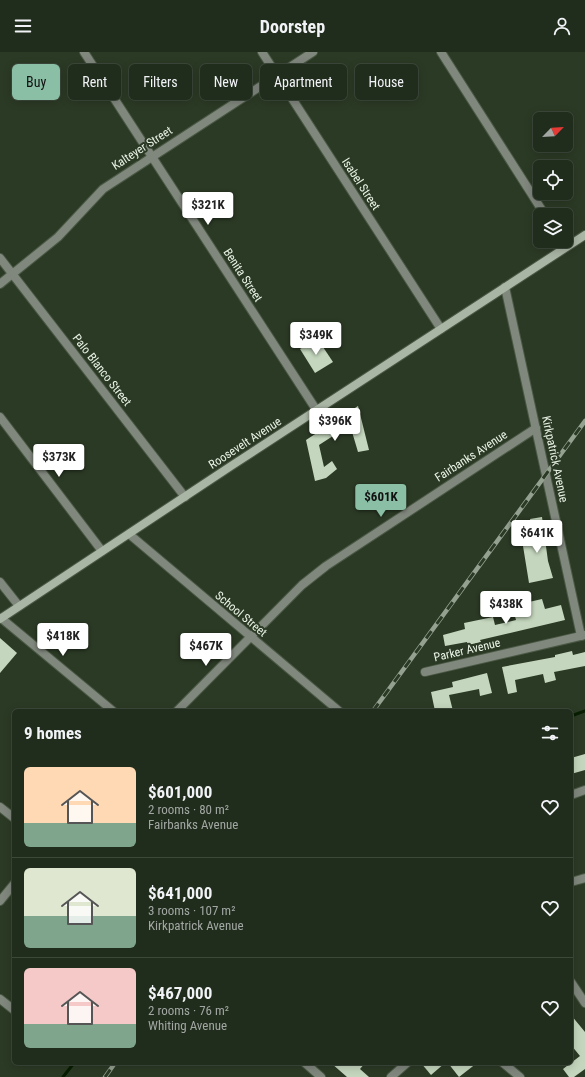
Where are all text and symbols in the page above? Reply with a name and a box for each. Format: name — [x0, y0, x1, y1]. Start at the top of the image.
icon: menu — [12, 15, 34, 37]
icon: person — [551, 15, 573, 37]
text: Doorstep — [260, 16, 325, 37]
chip: Buy — [12, 64, 60, 100]
chip: Rent — [68, 64, 121, 100]
chip: Filters — [129, 64, 192, 100]
chip: New — [200, 64, 252, 100]
chip: Apartment — [260, 64, 347, 100]
chip: House — [355, 64, 418, 100]
north arrow — [533, 112, 573, 152]
map controls — [533, 112, 573, 248]
street label: Kalteyer Street — [109, 123, 175, 173]
street label: Isabel Street — [339, 155, 383, 213]
button: locate — [533, 160, 573, 200]
pin: $321K — [180, 192, 236, 226]
text: $321K — [191, 197, 225, 212]
button: layers — [533, 208, 573, 248]
street label: Benita Street — [221, 246, 266, 305]
pin: $349K — [288, 322, 344, 356]
text: $349K — [299, 327, 333, 342]
street label: Palo Blanco Street — [70, 331, 135, 409]
pin: $396K — [307, 408, 363, 442]
text: $396K — [318, 413, 352, 428]
street label: Roosevelt Avenue — [206, 414, 284, 472]
street label: Kirkpatrick Avenue — [539, 414, 571, 504]
street label: Fairbanks Avenue — [432, 427, 510, 485]
pin: $373K — [31, 444, 87, 478]
text: $373K — [42, 449, 76, 464]
pin: $601K — [353, 484, 409, 518]
text: $601K — [364, 489, 398, 504]
pin: $641K — [509, 520, 565, 554]
text: $641K — [520, 525, 554, 540]
street label: School Street — [212, 588, 270, 640]
pin: $438K — [478, 591, 534, 625]
text: $438K — [489, 596, 523, 611]
pin: $418K — [35, 623, 91, 657]
text: $418K — [46, 628, 80, 643]
pin: $467K — [178, 633, 234, 667]
street label: Parker Avenue — [432, 635, 502, 664]
text: $467K — [189, 638, 223, 653]
icon: filters — [539, 722, 561, 744]
text: 9 homes — [24, 723, 82, 743]
text: $601,000 — [148, 782, 212, 802]
icon: home — [56, 783, 104, 831]
icon: heart — [539, 796, 561, 818]
text: 2 rooms · 80 m² — [148, 802, 229, 817]
text: Fairbanks Avenue — [148, 817, 238, 832]
text: $641,000 — [148, 883, 212, 903]
icon: home — [56, 884, 104, 932]
icon: heart — [539, 897, 561, 919]
text: 3 rooms · 107 m² — [148, 903, 235, 918]
text: Kirkpatrick Avenue — [148, 918, 244, 933]
text: $467,000 — [148, 983, 212, 1003]
icon: home — [56, 984, 104, 1032]
icon: heart — [539, 997, 561, 1019]
text: 2 rooms · 76 m² — [148, 1003, 229, 1018]
text: Whiting Avenue — [148, 1018, 227, 1033]

